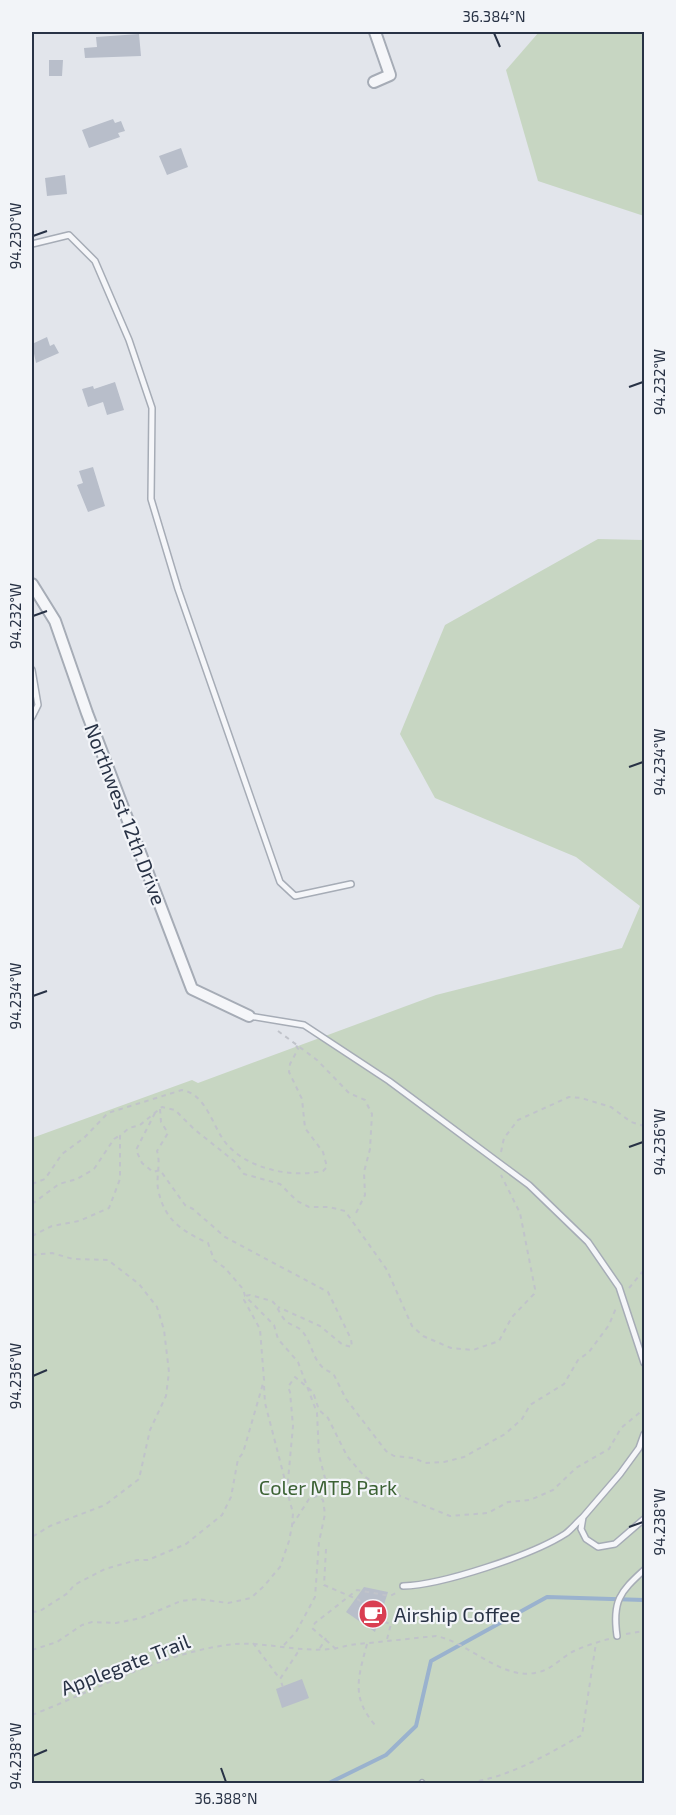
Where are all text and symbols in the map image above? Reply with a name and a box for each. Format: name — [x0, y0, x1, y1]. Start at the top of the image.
text: 36.384°N — [462, 7, 526, 25]
text: 94.230°W — [6, 203, 24, 269]
text: 94.232°W — [650, 349, 668, 415]
text: 94.232°W — [6, 583, 24, 649]
street label: Northwest 12th Drive — [80, 720, 172, 908]
text: 94.234°W — [650, 729, 668, 795]
text: 94.234°W — [6, 963, 24, 1029]
text: 94.236°W — [650, 1109, 668, 1175]
text: 94.236°W — [6, 1343, 24, 1409]
park label: Coler MTB Park — [259, 1475, 397, 1499]
text: 94.238°W — [650, 1489, 668, 1555]
cafe icon: Airship Coffee — [357, 1598, 389, 1630]
place label: Airship Coffee — [394, 1602, 521, 1626]
street label: Applegate Trail — [57, 1628, 193, 1700]
text: 94.238°W — [6, 1723, 24, 1789]
text: 36.388°N — [195, 1789, 257, 1807]

